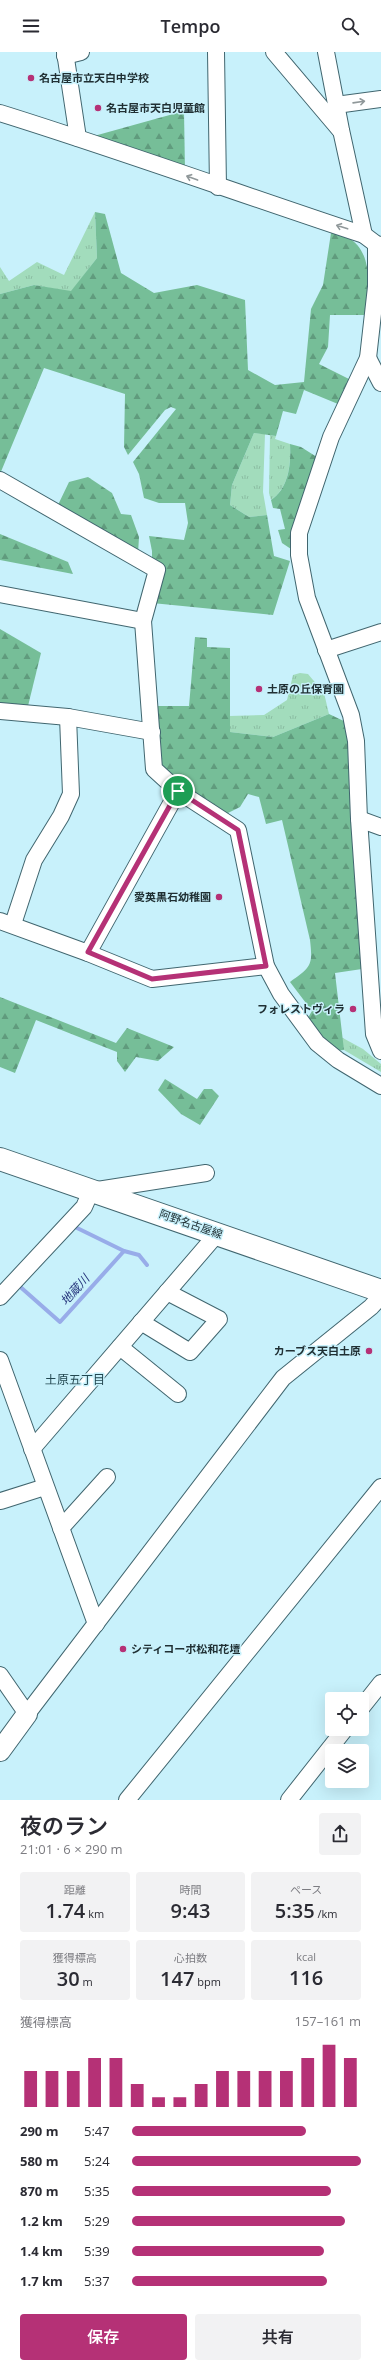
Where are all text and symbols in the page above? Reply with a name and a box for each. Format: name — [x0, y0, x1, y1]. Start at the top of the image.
text: Tempo — [161, 14, 220, 38]
icon: menu — [20, 15, 42, 37]
icon: search — [339, 15, 361, 37]
place label: 名古屋市立天白中学校 — [39, 70, 149, 85]
marker: 名古屋市立天白中学校 — [26, 73, 36, 83]
one-way arrow — [352, 98, 365, 106]
place label: 名古屋市天白児童館 — [106, 100, 205, 115]
marker: 名古屋市天白児童館 — [93, 103, 103, 113]
one-way arrow — [186, 173, 198, 181]
one-way arrow — [335, 223, 348, 230]
place label: 土原の丘保育園 — [267, 681, 344, 696]
marker: 土原の丘保育園 — [254, 684, 264, 694]
pin — [161, 774, 195, 808]
icon: arrive — [167, 780, 189, 802]
place label: 愛英黒石幼稚園 — [134, 889, 211, 904]
marker: 愛英黒石幼稚園 — [214, 892, 224, 902]
place label: フォレストヴィラ — [257, 1001, 345, 1016]
marker: フォレストヴィラ — [348, 1004, 358, 1014]
street label: 阿野名古屋線 — [158, 1206, 225, 1241]
water label: 地蔵川 — [56, 1269, 94, 1309]
place label: カーブス天白土原 — [274, 1343, 361, 1358]
marker: カーブス天白土原 — [364, 1346, 374, 1356]
district label: 土原五丁目 — [45, 1371, 105, 1388]
place label: シティコーポ松和花壇 — [131, 1641, 240, 1656]
marker: シティコーポ松和花壇 — [118, 1644, 128, 1654]
map controls — [325, 1692, 369, 1788]
button: locate — [325, 1692, 369, 1736]
button: layers — [325, 1744, 369, 1788]
text: 夜のラン — [20, 1810, 108, 1840]
button: share — [319, 1813, 361, 1855]
text: 21:01 · 6 × 290 m — [20, 1840, 123, 1858]
text: 距離 — [64, 1882, 86, 1897]
text: 時間 — [179, 1882, 201, 1897]
text: ペース — [290, 1882, 322, 1897]
text: 1.74 — [46, 1897, 85, 1924]
text: 9:43 — [171, 1897, 210, 1924]
text: 5:35 — [275, 1897, 315, 1924]
text: km — [85, 1906, 104, 1921]
text: /km — [315, 1906, 337, 1921]
text: kcal — [296, 1949, 316, 1964]
text: 獲得標高 — [53, 1950, 97, 1965]
text: 心拍数 — [174, 1950, 207, 1965]
text: 116 — [289, 1964, 323, 1991]
text: 30 — [57, 1965, 80, 1992]
text: 147 — [160, 1965, 194, 1992]
text: m — [80, 1974, 93, 1989]
text: bpm — [194, 1974, 221, 1989]
text: 157–161 m — [294, 2012, 361, 2030]
text: 獲得標高 — [20, 2013, 72, 2031]
text: 290 m — [20, 2122, 58, 2140]
text: 5:47 — [84, 2122, 110, 2140]
text: 580 m — [20, 2152, 58, 2170]
text: 5:24 — [84, 2152, 110, 2170]
text: 870 m — [20, 2182, 58, 2200]
text: 5:35 — [84, 2182, 110, 2200]
text: 1.2 km — [20, 2212, 63, 2230]
text: 5:29 — [84, 2212, 110, 2230]
text: 1.4 km — [20, 2242, 63, 2260]
text: 5:39 — [84, 2242, 110, 2260]
text: 1.7 km — [20, 2272, 63, 2290]
text: 5:37 — [84, 2272, 110, 2290]
button: 保存 — [20, 2314, 187, 2360]
button: 共有 — [195, 2314, 361, 2360]

